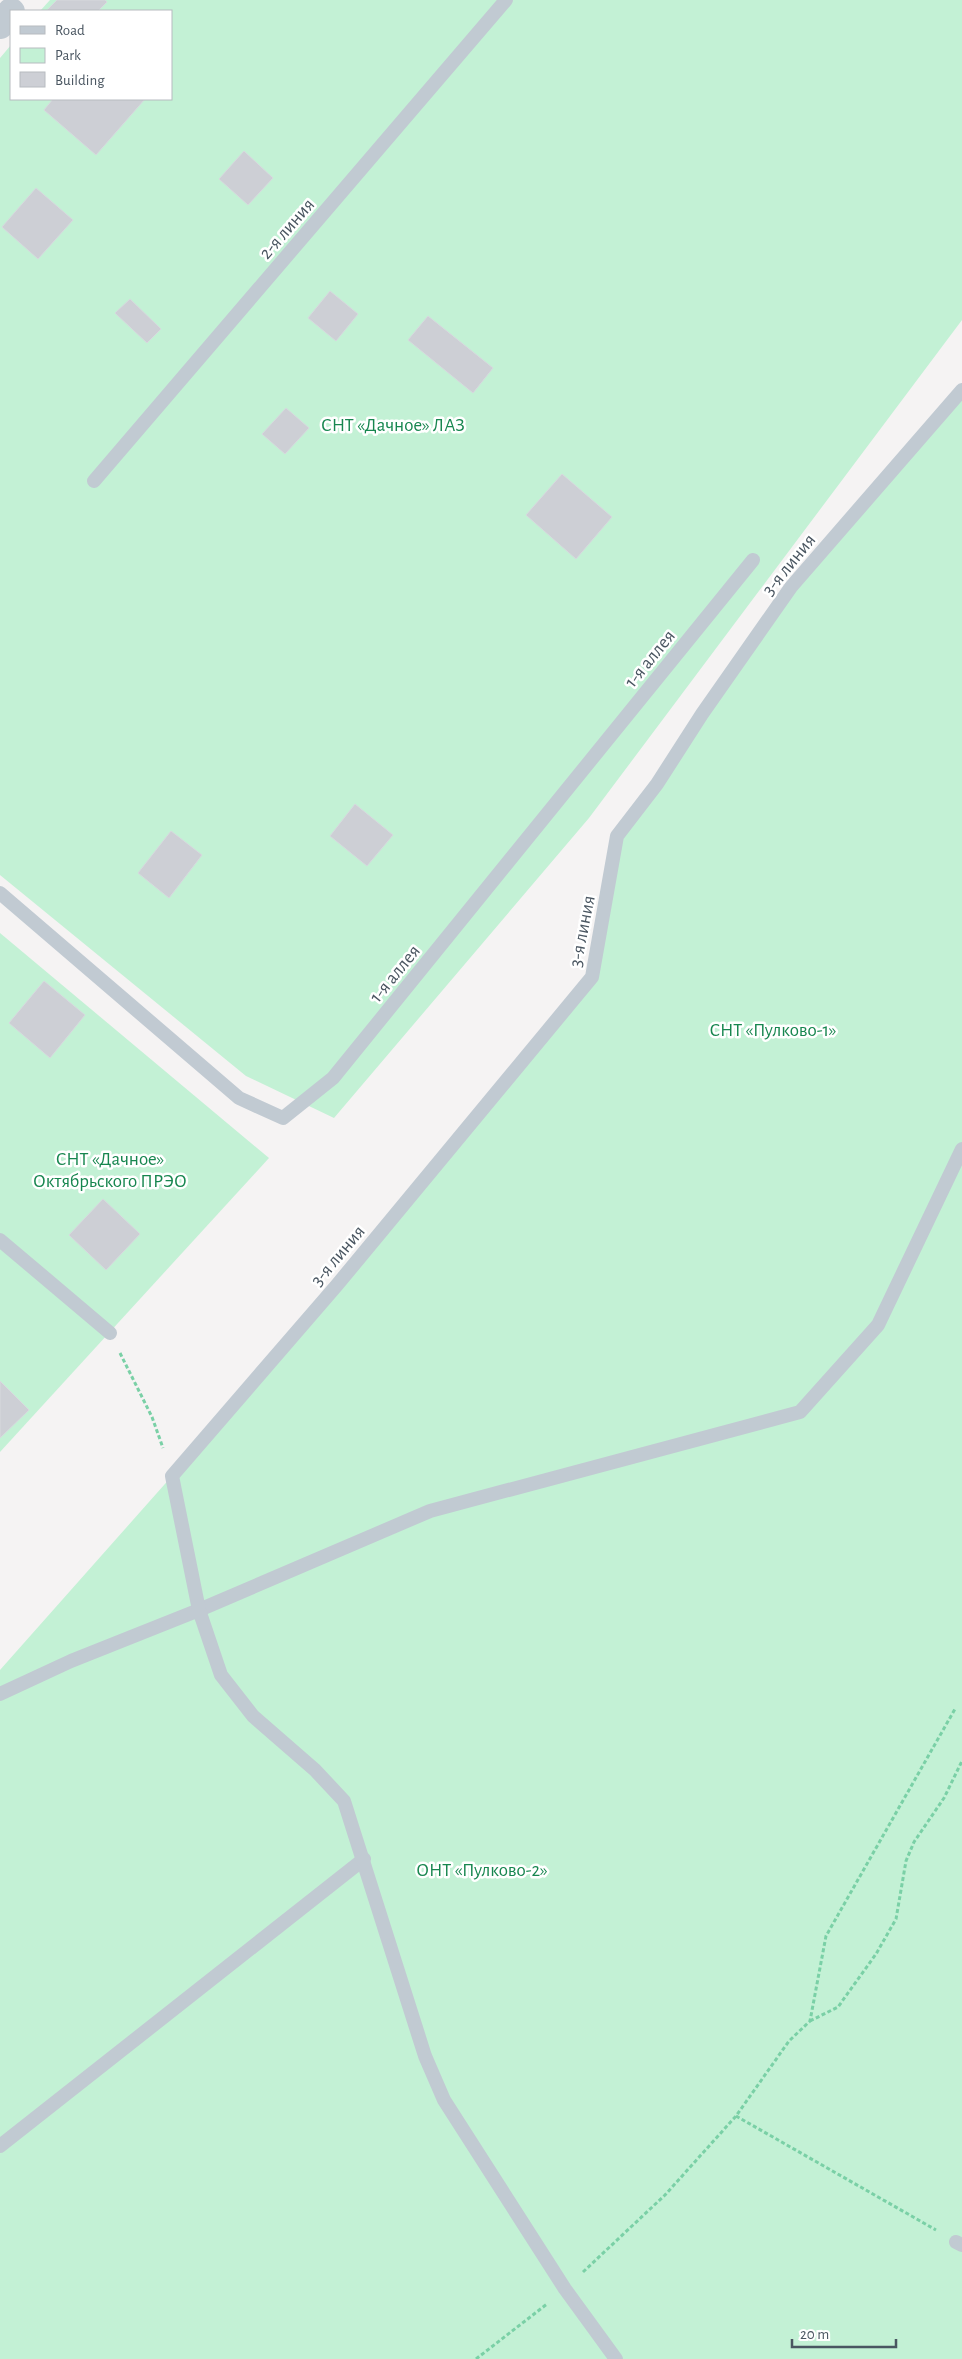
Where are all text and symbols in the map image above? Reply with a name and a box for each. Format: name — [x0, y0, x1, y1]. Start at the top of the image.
legend — [10, 10, 172, 100]
text: Road — [55, 23, 85, 38]
text: Park — [55, 48, 81, 63]
text: Building — [55, 73, 105, 88]
street label: 2-я линия — [256, 195, 318, 263]
park label: СНТ «Дачное» ЛАЗ — [321, 416, 465, 435]
street label: 3-я линия — [759, 531, 819, 599]
street label: 1-я аллея — [621, 627, 679, 691]
street label: 3-я линия — [566, 894, 599, 969]
street label: 1-я аллея — [366, 942, 424, 1006]
park label: СНТ «Пулково-1» — [709, 1021, 837, 1040]
park label: СНТ «Дачное» Октябрьского ПРЭО — [33, 1150, 187, 1191]
street label: 3-я линия — [307, 1222, 369, 1290]
park label: ОНТ «Пулково-2» — [416, 1861, 548, 1880]
scale bar — [792, 2316, 896, 2348]
text: 20 m — [800, 2327, 829, 2342]

